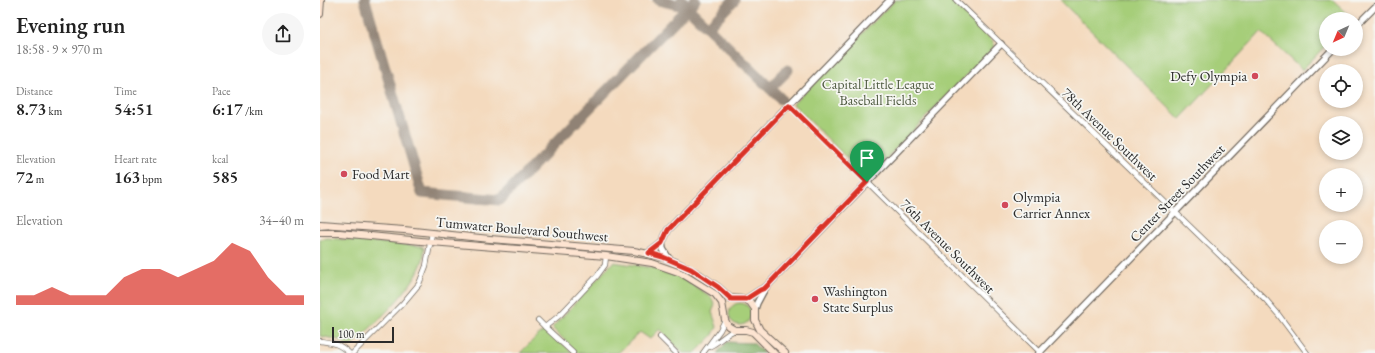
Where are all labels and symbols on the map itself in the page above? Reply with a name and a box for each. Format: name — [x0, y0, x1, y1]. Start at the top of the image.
north arrow — [1319, 12, 1363, 56]
place label: Defy Olympia — [1170, 67, 1247, 85]
marker: Defy Olympia — [1250, 71, 1260, 81]
park label: Capital Little League Baseball Fields — [822, 75, 935, 109]
street label: 78th Avenue Southwest — [1058, 84, 1162, 185]
street label: Center Street Southwest — [1126, 140, 1229, 246]
pin — [850, 141, 884, 182]
place label: Food Mart — [352, 165, 410, 183]
marker: Food Mart — [339, 169, 349, 179]
place label: Olympia Carrier Annex — [1013, 188, 1090, 222]
street label: 76th Avenue Southwest — [897, 195, 1000, 298]
marker: Olympia Carrier Annex — [1000, 200, 1010, 210]
street label: Tumwater Boulevard Southwest — [435, 213, 609, 246]
place label: Washington State Surplus — [823, 282, 894, 316]
marker: Washington State Surplus — [810, 294, 820, 304]
scale bar — [332, 325, 394, 344]

